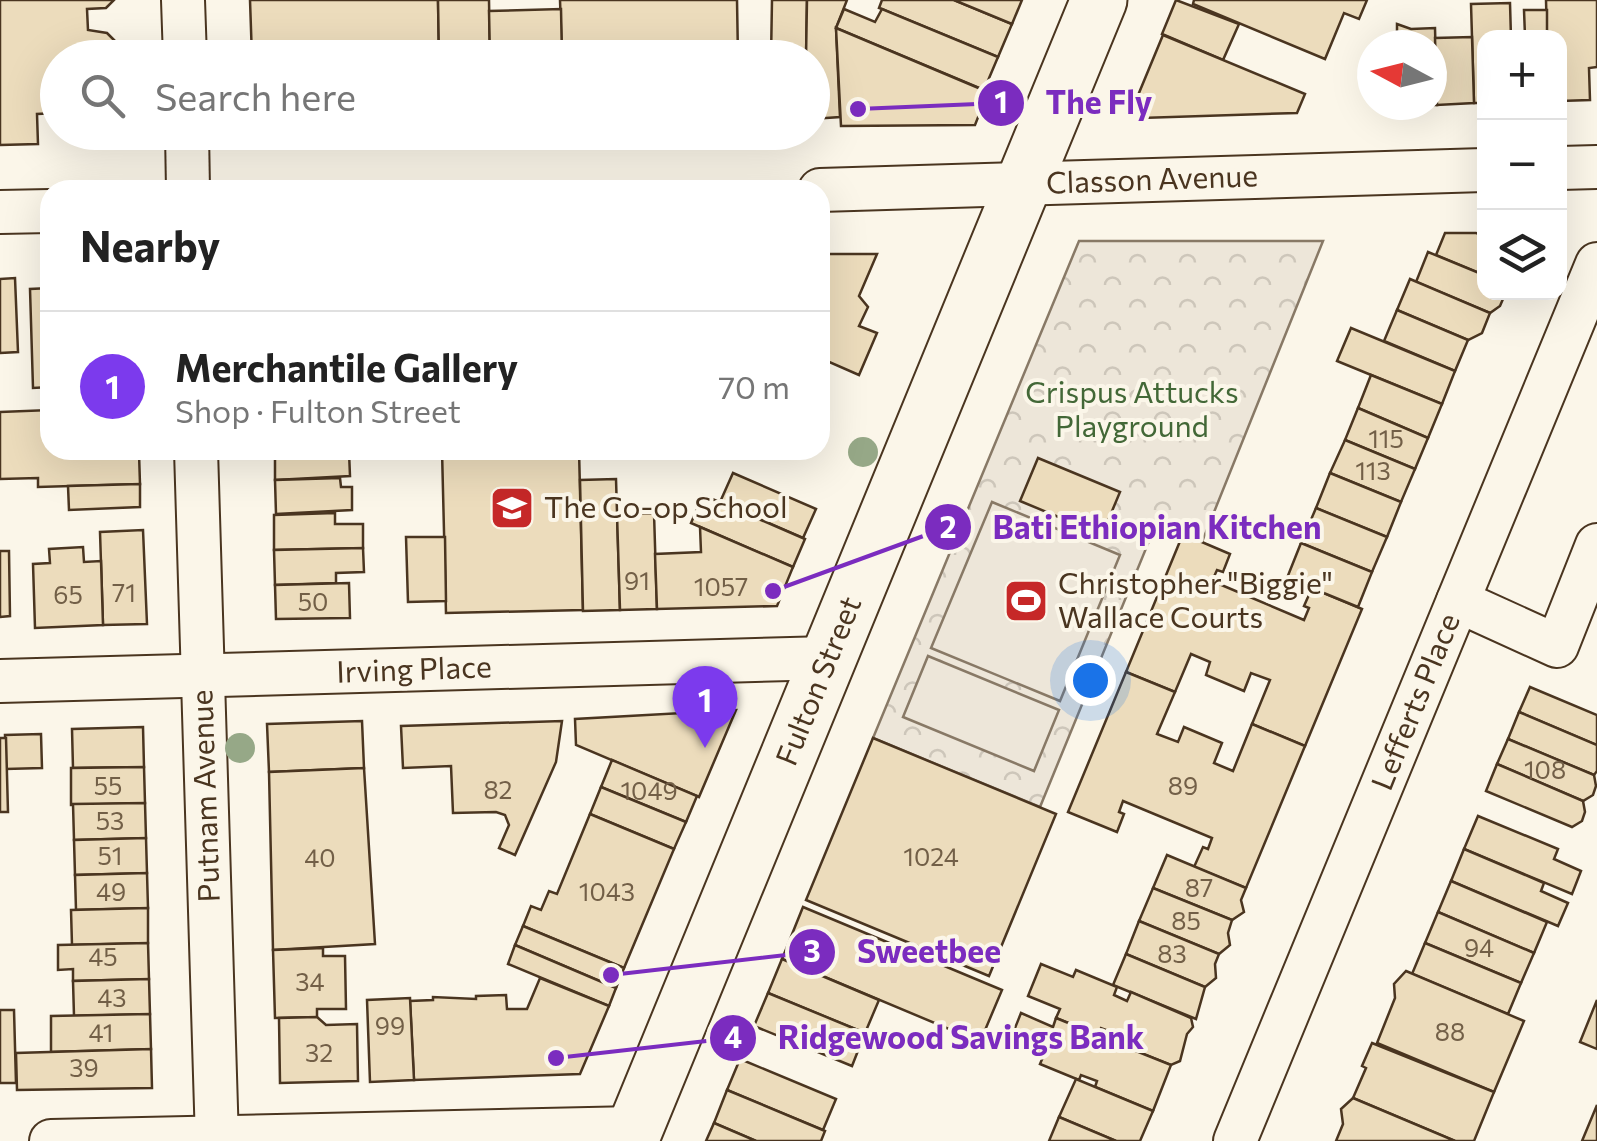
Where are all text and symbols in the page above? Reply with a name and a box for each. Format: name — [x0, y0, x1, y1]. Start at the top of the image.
north arrow — [1357, 30, 1447, 120]
map controls — [1477, 30, 1567, 300]
button: + — [1477, 30, 1567, 120]
search box — [40, 40, 830, 150]
icon: search — [75, 68, 130, 123]
text: Search here — [155, 72, 356, 119]
callout: The Fly — [976, 72, 1173, 134]
text: The Fly — [1046, 81, 1153, 121]
text: 1 — [994, 82, 1008, 119]
button: − — [1477, 120, 1567, 210]
street label: Classon Avenue — [1045, 155, 1258, 200]
button: layers — [1477, 210, 1567, 300]
text: Nearby — [80, 219, 220, 271]
text: Merchantile Gallery — [175, 343, 518, 390]
text: 1 — [105, 366, 120, 406]
text: 70 m — [718, 366, 790, 406]
park label: Crispus Attucks Playground — [1025, 372, 1239, 443]
text: Shop · Fulton Street — [175, 390, 461, 430]
house number: 115 — [1368, 423, 1404, 453]
house number: 113 — [1355, 455, 1391, 485]
school or university icon: The Co-op School — [489, 485, 535, 531]
place label: The Co-op School — [544, 487, 788, 524]
callout: Bati Ethiopian Kitchen — [923, 496, 1342, 558]
text: Bati Ethiopian Kitchen — [993, 506, 1321, 546]
text: 2 — [939, 507, 957, 544]
place label: Christopher "Biggie" Wallace Courts — [1058, 563, 1333, 634]
house number: 91 — [624, 565, 650, 595]
house number: 1057 — [694, 571, 748, 601]
house number: 71 — [112, 577, 136, 607]
sports icon: Christopher "Biggie" Wallace Courts — [1003, 578, 1049, 624]
house number: 65 — [53, 579, 83, 609]
house number: 50 — [298, 586, 328, 616]
street label: Fulton Street — [766, 590, 867, 770]
street label: Lefferts Place — [1361, 607, 1466, 795]
street label: Irving Place — [336, 646, 492, 689]
your location — [1065, 655, 1116, 706]
pin: 1 — [672, 666, 738, 748]
street label: Putnam Avenue — [181, 689, 226, 903]
house number: 108 — [1524, 754, 1566, 784]
house number: 55 — [94, 770, 122, 800]
house number: 89 — [1168, 770, 1198, 800]
house number: 82 — [484, 774, 512, 804]
house number: 1049 — [620, 775, 678, 805]
house number: 53 — [96, 805, 124, 835]
house number: 51 — [97, 840, 123, 870]
house number: 1024 — [903, 841, 959, 871]
house number: 40 — [304, 842, 336, 872]
house number: 87 — [1185, 872, 1213, 902]
house number: 49 — [96, 876, 126, 906]
house number: 1043 — [579, 876, 635, 906]
house number: 85 — [1171, 905, 1201, 935]
callout: Sweetbee — [787, 921, 1021, 983]
text: Sweetbee — [857, 930, 1001, 970]
text: 3 — [803, 931, 821, 968]
house number: 94 — [1464, 932, 1494, 962]
house number: 83 — [1157, 938, 1187, 968]
house number: 45 — [88, 941, 118, 971]
house number: 34 — [295, 966, 325, 996]
house number: 43 — [97, 982, 127, 1012]
callout: Ridgewood Savings Bank — [708, 1007, 1165, 1069]
house number: 99 — [375, 1010, 405, 1040]
text: Ridgewood Savings Bank — [778, 1016, 1145, 1056]
house number: 88 — [1435, 1016, 1465, 1046]
house number: 41 — [89, 1017, 113, 1047]
text: 4 — [724, 1017, 742, 1054]
house number: 32 — [305, 1037, 333, 1067]
house number: 39 — [69, 1052, 99, 1082]

